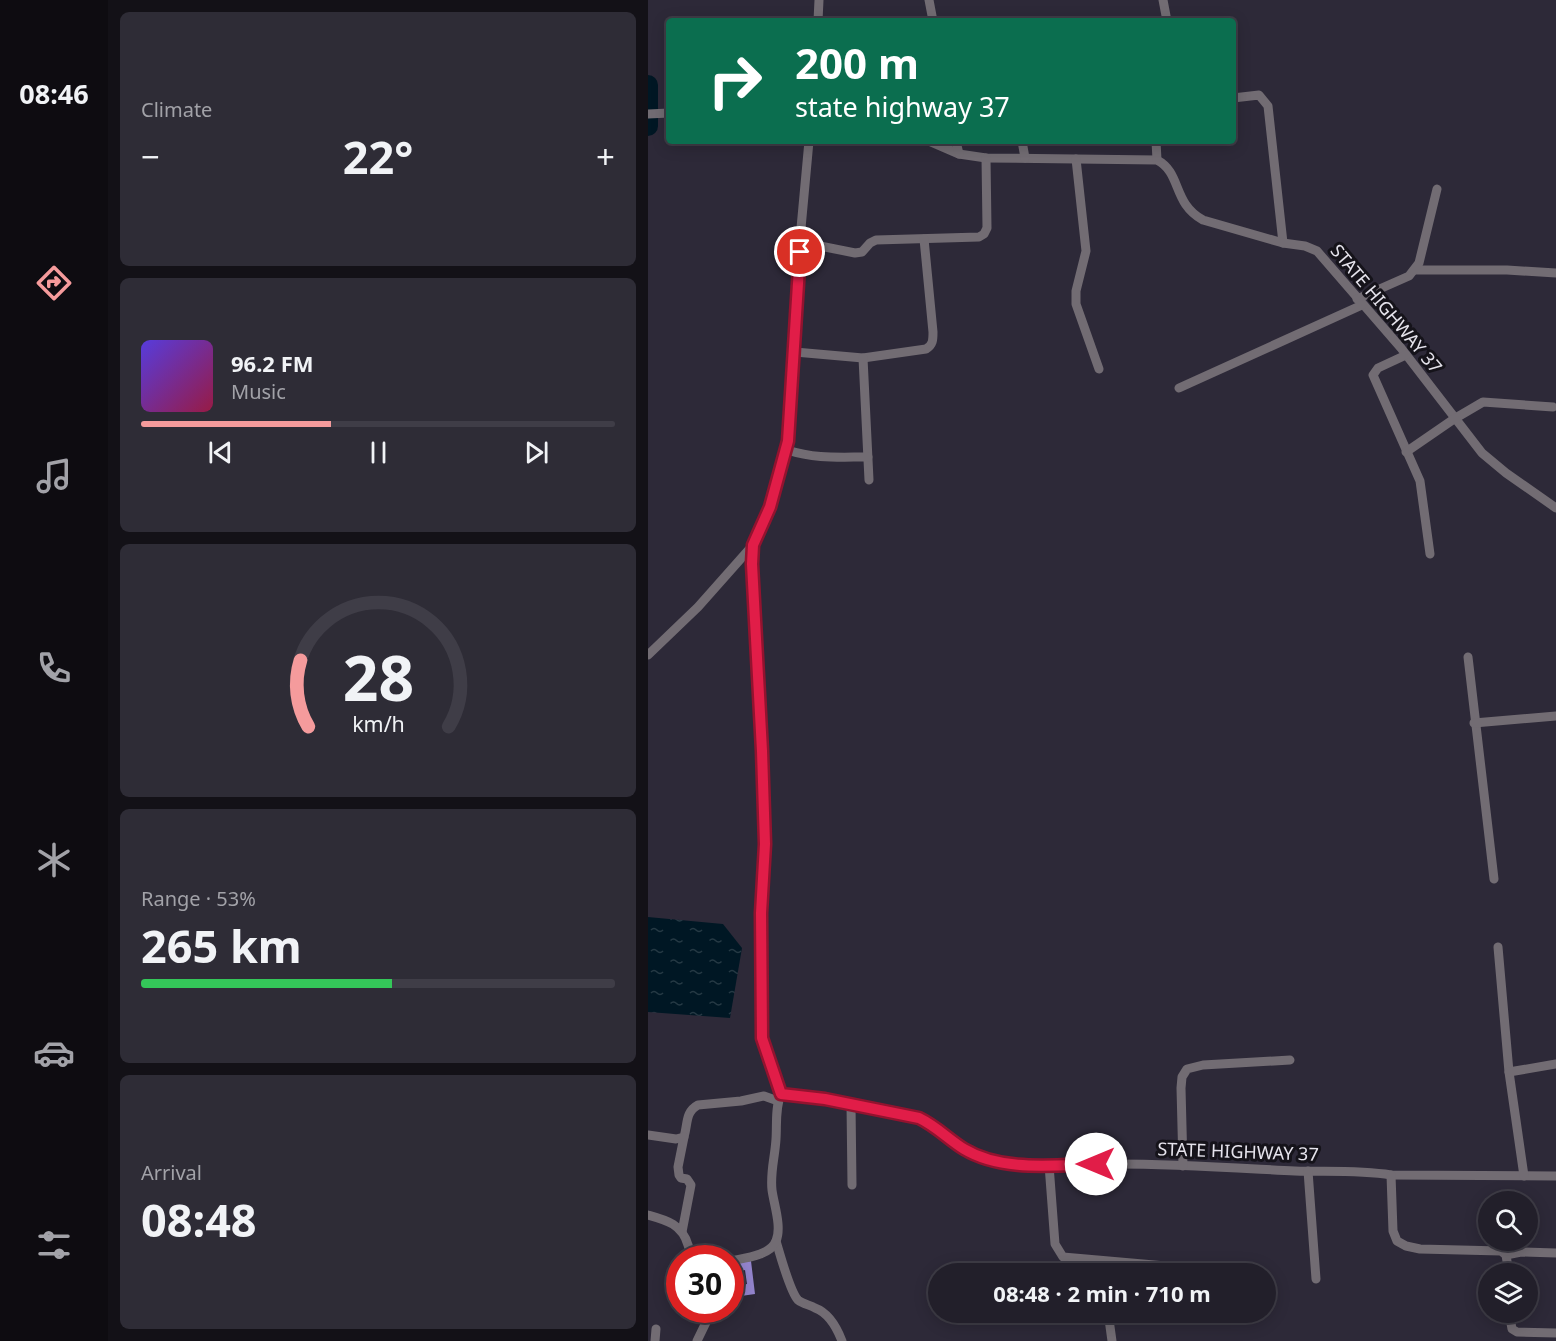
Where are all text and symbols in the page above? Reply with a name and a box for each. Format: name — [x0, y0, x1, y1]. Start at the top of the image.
text: 200 m — [795, 34, 919, 91]
icon: right — [696, 42, 774, 120]
text: 08:46 — [19, 75, 89, 112]
text: state highway 37 — [795, 88, 1010, 125]
text: Climate — [141, 96, 212, 123]
text: 22° — [343, 126, 413, 187]
text: − — [141, 134, 160, 179]
text: + — [596, 134, 615, 179]
pin — [774, 226, 825, 277]
icon: arrive — [783, 235, 816, 268]
street label: STATE HIGHWAY 37 — [1326, 239, 1448, 378]
icon: directions — [33, 262, 75, 304]
text: 96.2 FM — [231, 348, 313, 378]
text: Music — [231, 378, 286, 405]
icon: previous — [204, 436, 237, 469]
icon: pause — [362, 436, 395, 469]
icon: next — [520, 436, 553, 469]
icon: music — [33, 455, 75, 497]
text: 28 — [342, 635, 414, 720]
icon: phone — [33, 647, 75, 689]
text: km/h — [352, 710, 404, 739]
icon: climate — [33, 839, 75, 881]
text: Range · 53% — [141, 885, 256, 912]
text: 265 km — [141, 915, 302, 976]
icon: car — [33, 1032, 75, 1074]
position arrow — [1064, 1132, 1128, 1196]
street label: STATE HIGHWAY 37 — [1157, 1136, 1319, 1166]
text: Arrival — [141, 1159, 202, 1186]
text: 08:48 — [141, 1189, 257, 1250]
map controls — [1478, 1191, 1538, 1323]
button: search — [1478, 1191, 1538, 1251]
icon: filters — [33, 1224, 75, 1266]
speed limit sign: 30 — [666, 1245, 744, 1323]
button: layers — [1478, 1263, 1538, 1323]
text: 08:48 · 2 min · 710 m — [993, 1278, 1211, 1308]

